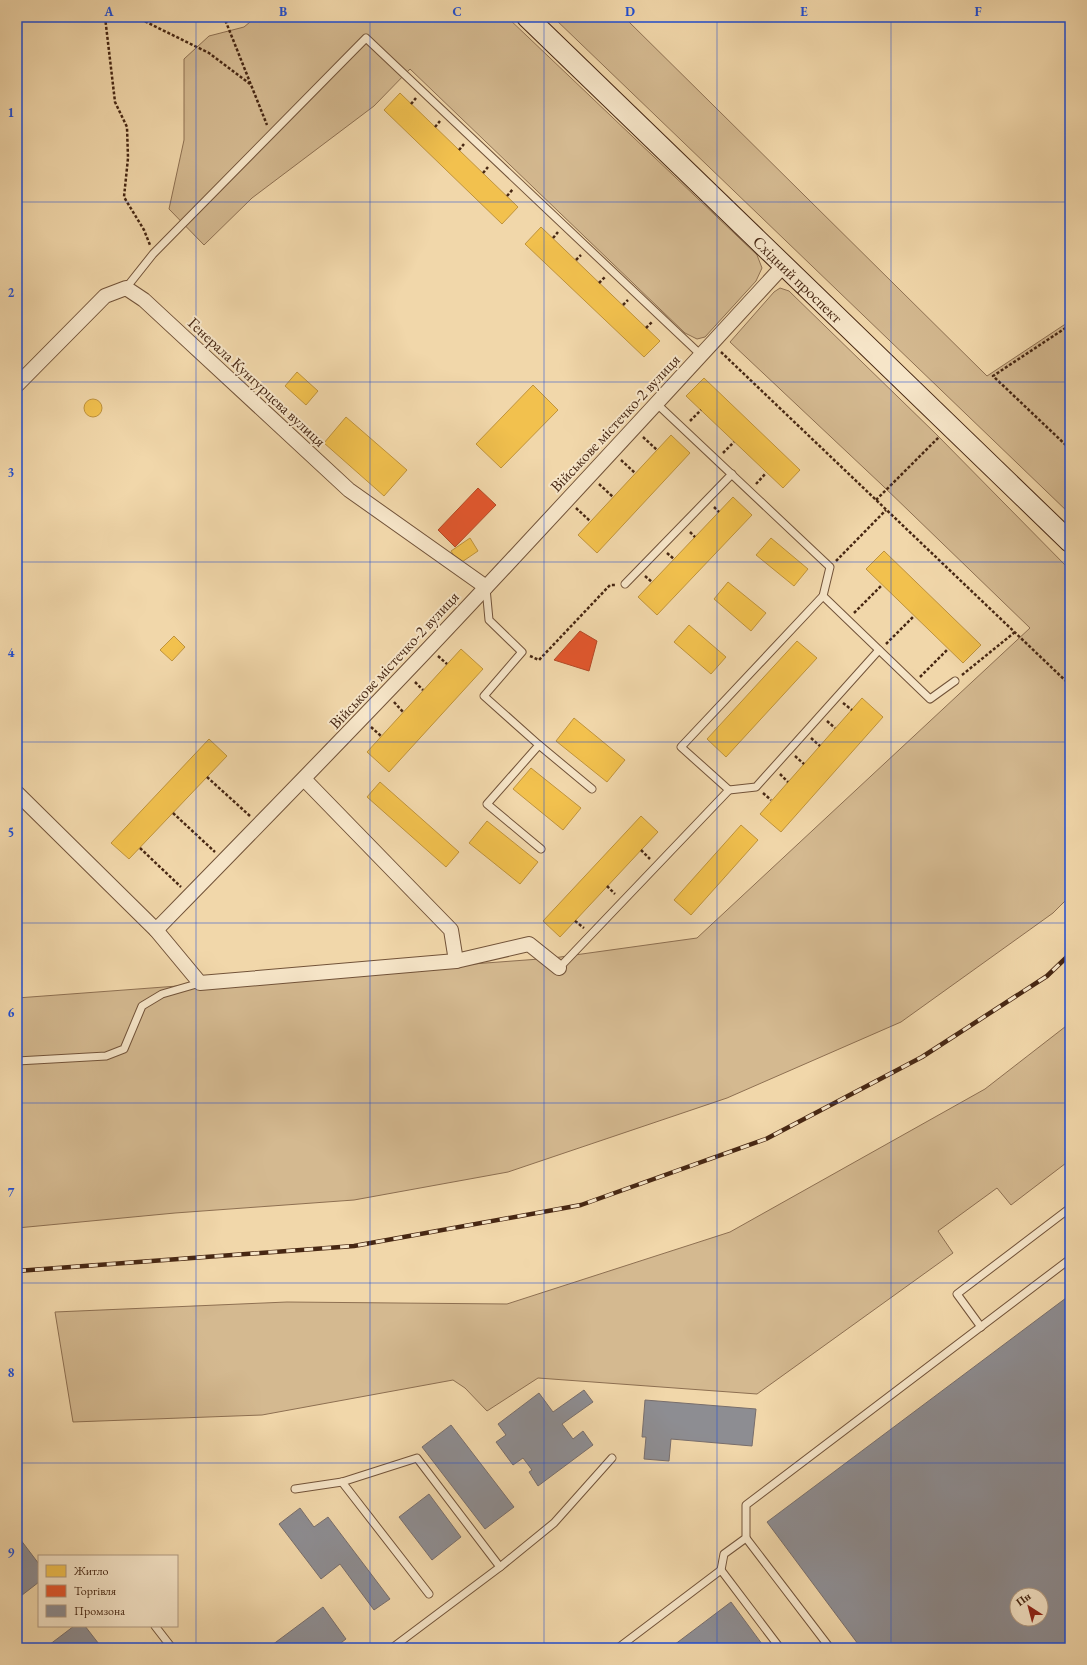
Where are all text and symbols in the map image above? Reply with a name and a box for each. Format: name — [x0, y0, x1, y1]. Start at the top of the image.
text: A — [103, 3, 114, 20]
text: B — [279, 3, 287, 20]
text: C — [452, 3, 462, 20]
text: D — [625, 3, 635, 20]
text: E — [800, 3, 808, 20]
text: F — [974, 3, 982, 20]
text: 1 — [8, 104, 15, 121]
street label: Східний проспект — [749, 231, 848, 328]
text: 2 — [8, 284, 15, 301]
street label: Генерала Кунгурцева вулиця — [184, 313, 330, 451]
street label: Військове містечко-2 вулиця — [545, 350, 685, 496]
text: 3 — [8, 464, 15, 481]
street label: Військове містечко-2 вулиця — [324, 587, 464, 733]
text: 4 — [8, 644, 15, 661]
text: 5 — [8, 824, 14, 841]
text: 6 — [8, 1004, 15, 1021]
text: 7 — [8, 1184, 15, 1201]
text: 8 — [8, 1364, 15, 1381]
text: 9 — [8, 1544, 15, 1561]
legend — [38, 1555, 178, 1627]
text: Житло — [73, 1563, 109, 1579]
text: Торгівля — [74, 1583, 117, 1599]
north arrow — [1009, 1587, 1049, 1627]
text: Пн — [1013, 1588, 1034, 1609]
text: Промзона — [74, 1603, 125, 1619]

